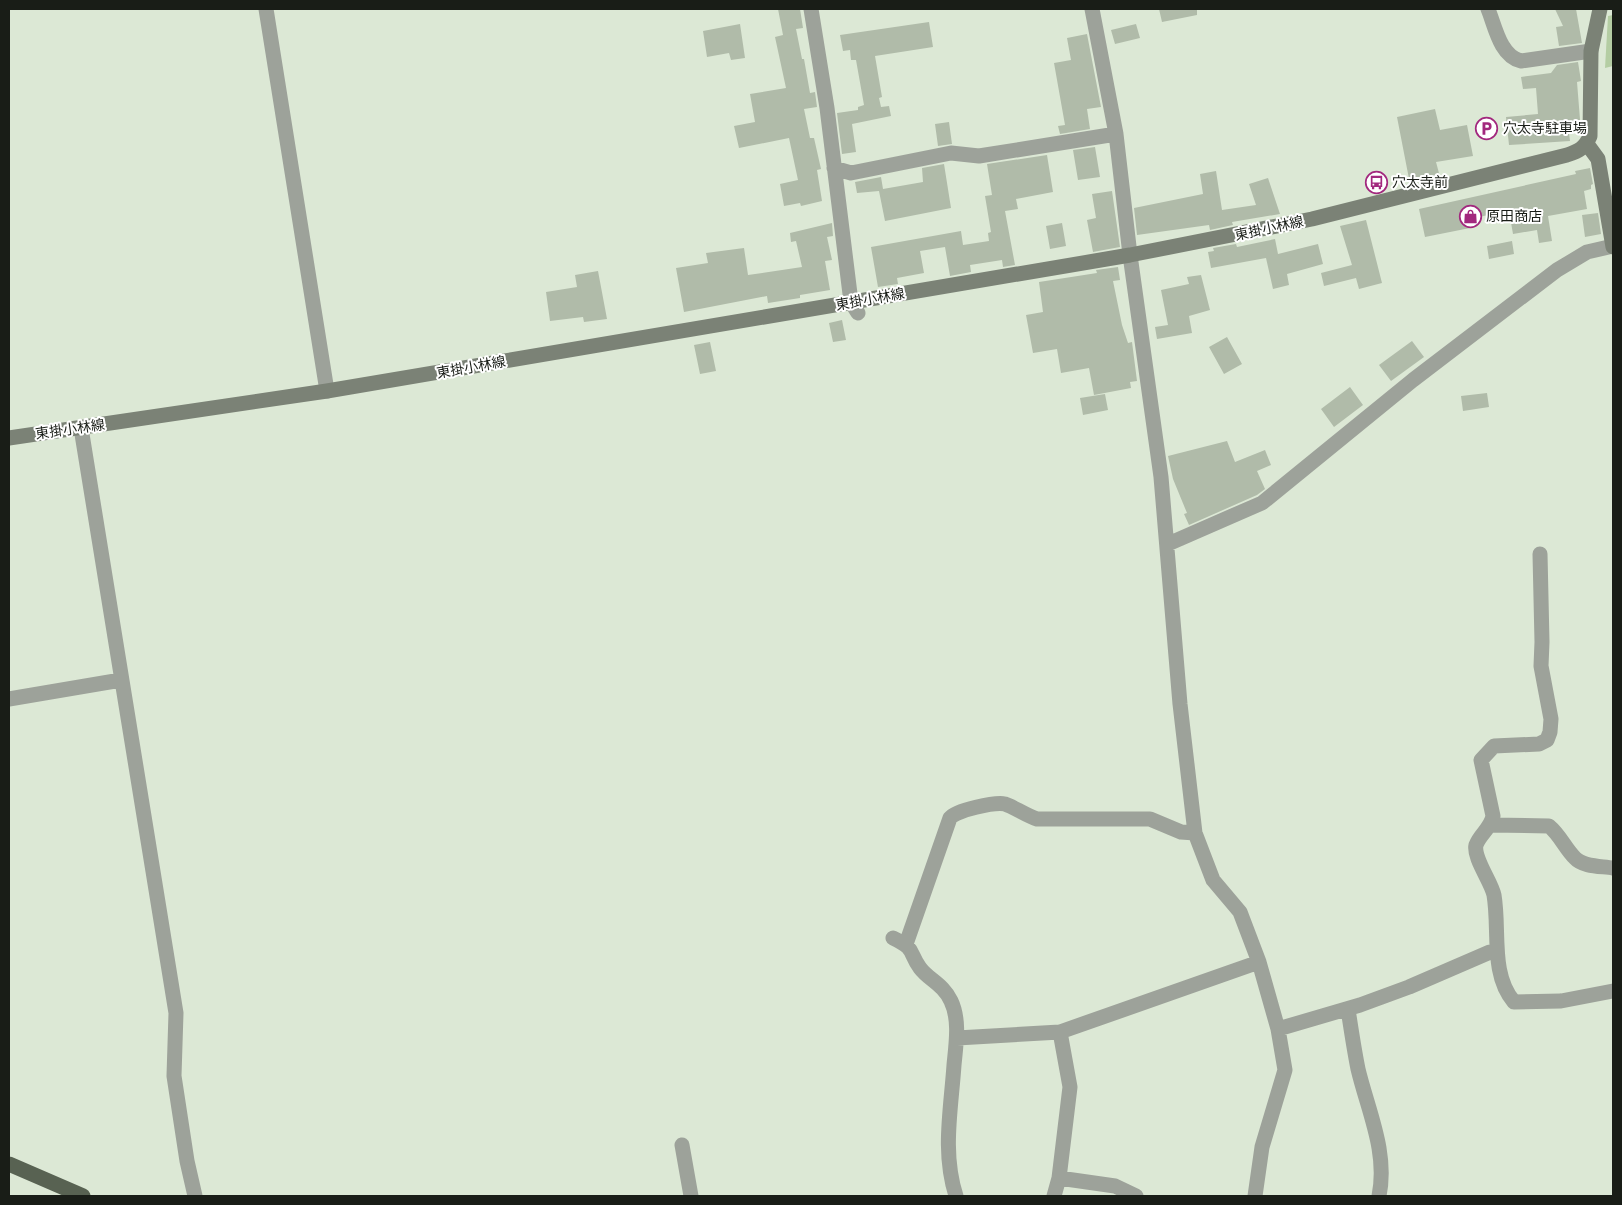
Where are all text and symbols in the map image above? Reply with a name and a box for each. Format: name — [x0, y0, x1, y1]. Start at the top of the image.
parking icon: 穴太寺駐車場 — [1475, 116, 1499, 140]
place label: 穴太寺駐車場 — [1503, 120, 1587, 136]
bus stop icon: 穴太寺前 — [1364, 170, 1388, 194]
place label: 穴太寺前 — [1392, 174, 1448, 190]
shop icon: 原田商店 — [1458, 204, 1482, 228]
place label: 原田商店 — [1486, 208, 1542, 224]
street label: 東掛小林線 — [1233, 213, 1305, 243]
street label: 東掛小林線 — [834, 285, 906, 313]
street label: 東掛小林線 — [435, 353, 507, 381]
street label: 東掛小林線 — [34, 416, 106, 442]

